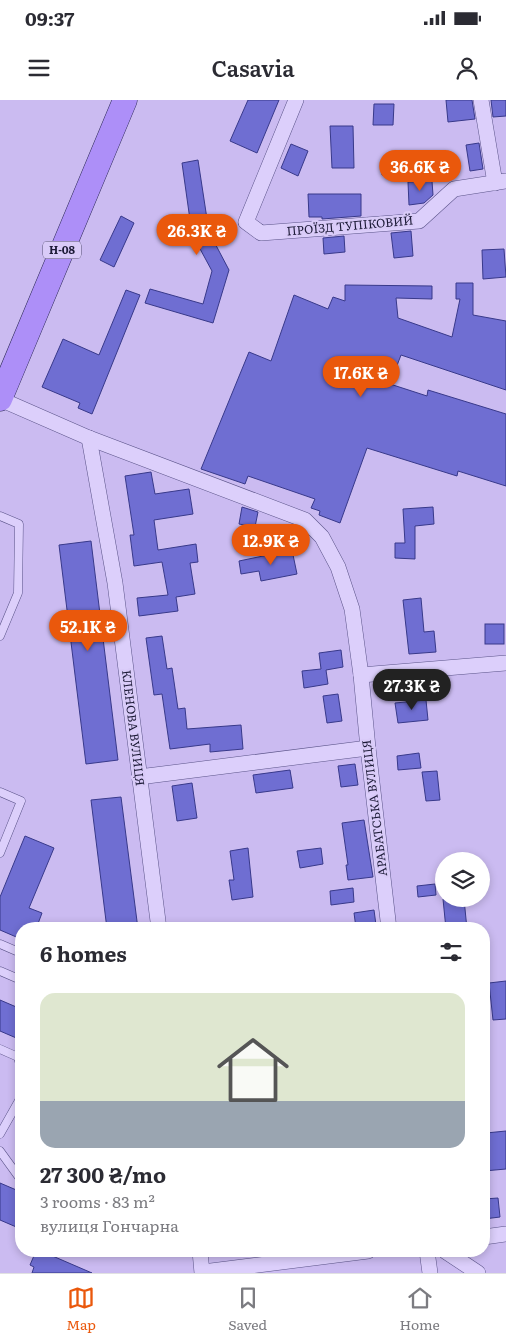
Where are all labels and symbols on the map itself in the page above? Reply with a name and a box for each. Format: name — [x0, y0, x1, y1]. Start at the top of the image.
pin: 36.6K ₴ — [374, 149, 466, 192]
street label: ПРОЇЗД ТУПІКОВИЙ — [286, 211, 414, 240]
pin: 26.3K ₴ — [151, 214, 243, 256]
road number: Н-08 — [43, 242, 81, 258]
pin: 17.6K ₴ — [315, 356, 407, 398]
pin: 12.9K ₴ — [225, 524, 317, 566]
pin: 52.1K ₴ — [42, 610, 134, 652]
pin: 27.3K ₴ — [366, 668, 458, 711]
street label: КЛЕНОВА ВУЛИЦЯ — [118, 669, 150, 787]
street label: АРАБАТСЬКА ВУЛИЦЯ — [357, 739, 391, 877]

